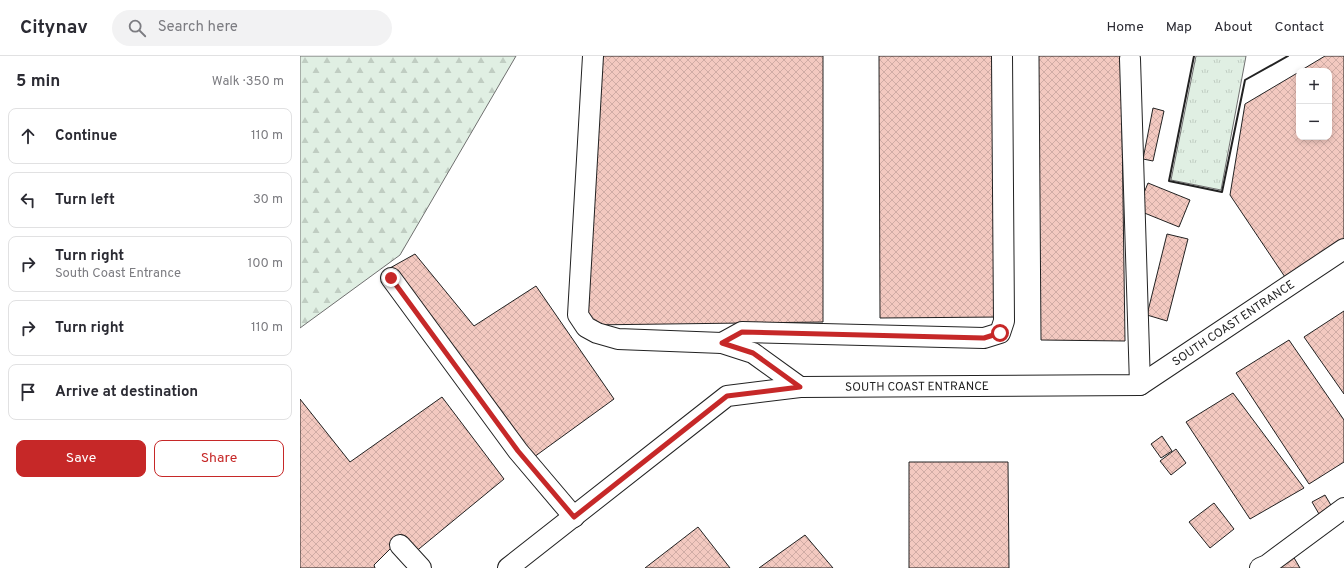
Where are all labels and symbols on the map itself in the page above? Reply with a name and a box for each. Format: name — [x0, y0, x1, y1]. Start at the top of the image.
route end — [382, 269, 400, 287]
street label: SOUTH COAST ENTRANCE — [1169, 277, 1298, 370]
route start — [991, 324, 1009, 342]
street label: SOUTH COAST ENTRANCE — [845, 379, 989, 396]

